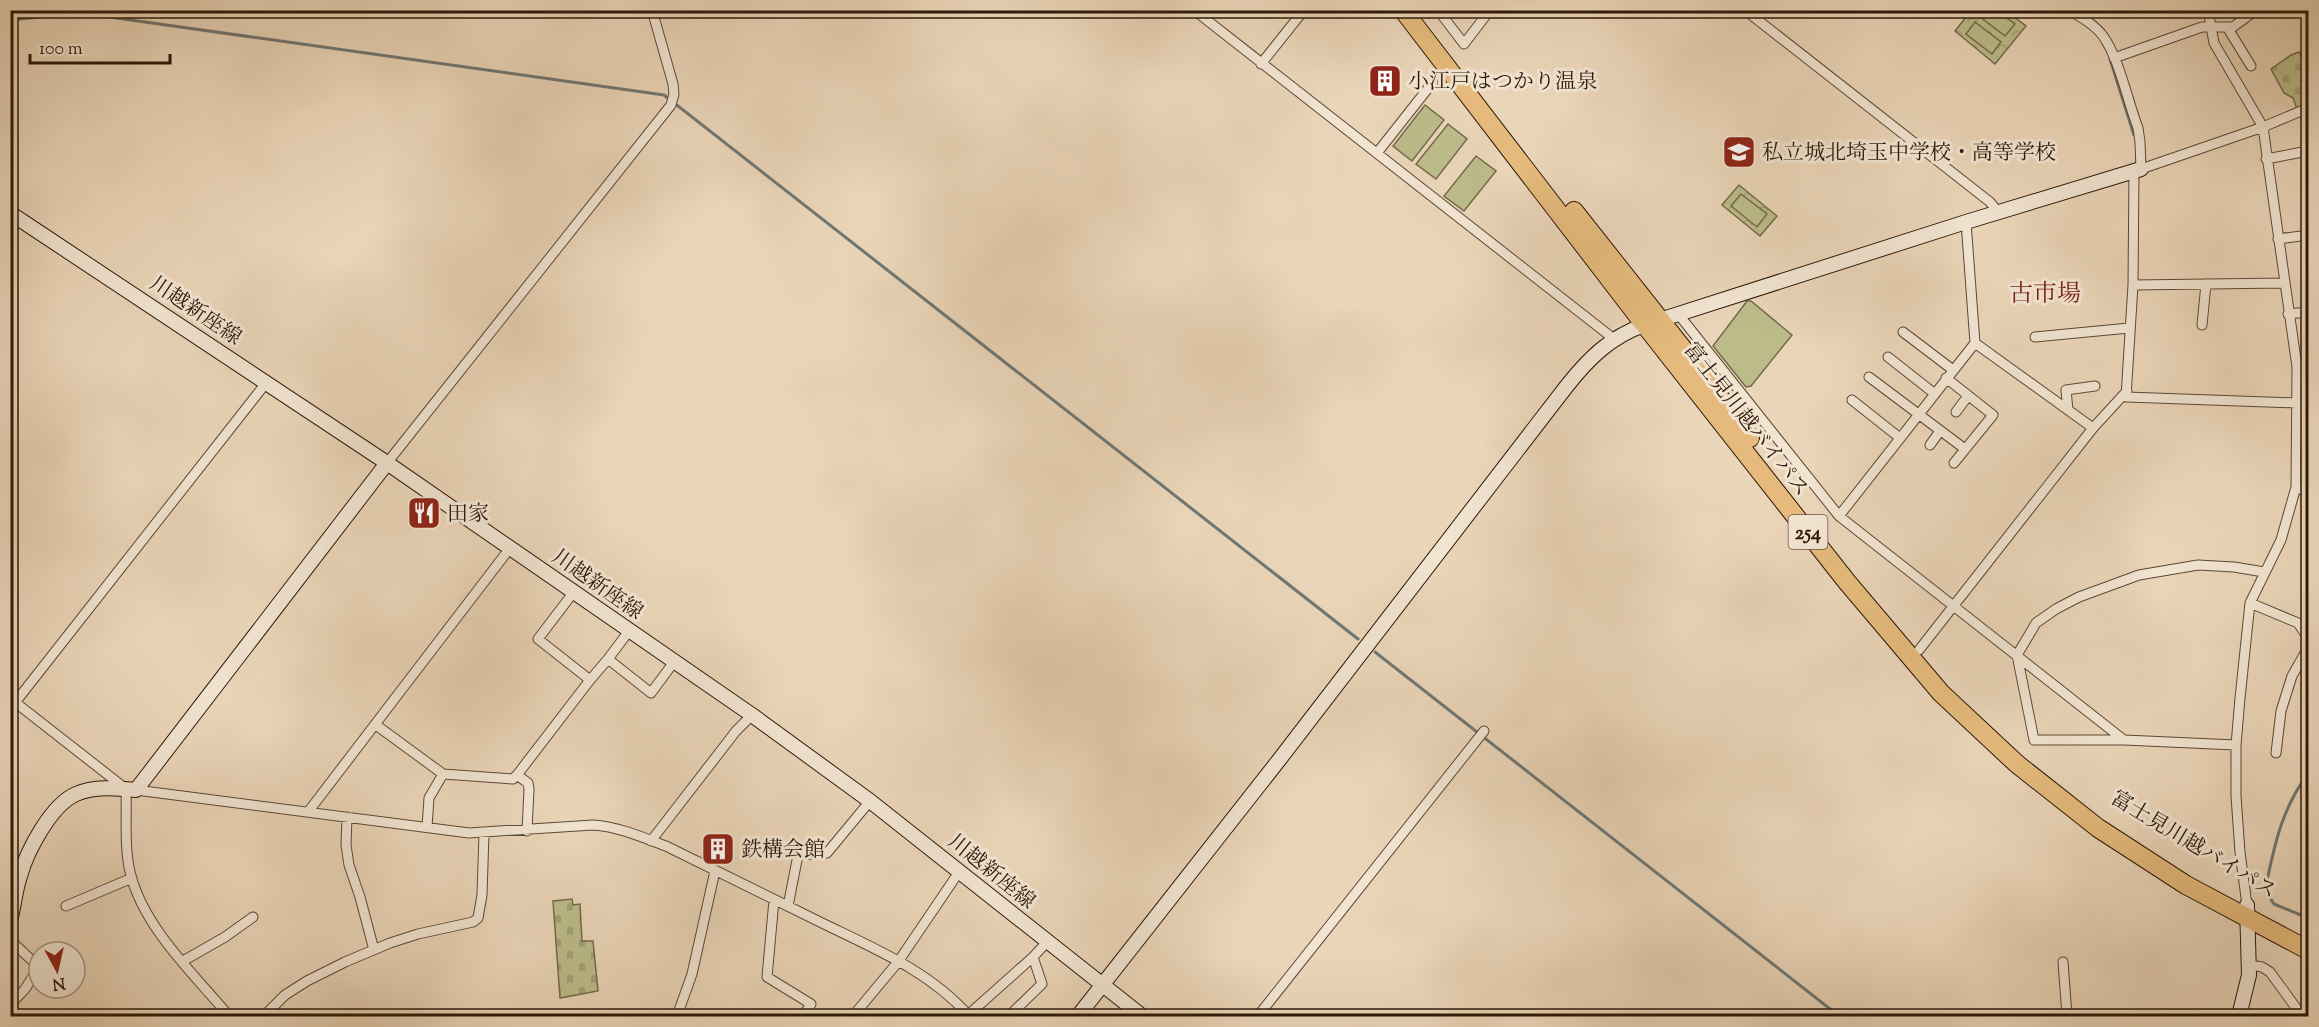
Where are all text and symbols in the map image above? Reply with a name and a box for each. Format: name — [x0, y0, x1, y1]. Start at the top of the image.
scale bar — [30, 27, 170, 65]
text: 100 m — [39, 37, 83, 63]
building icon: 小江戸はつかり温泉 — [1367, 63, 1403, 99]
place label: 小江戸はつかり温泉 — [1408, 68, 1597, 98]
school or university icon: 私立城北埼玉中学校・高等学校 — [1721, 134, 1757, 170]
place label: 私立城北埼玉中学校・高等学校 — [1762, 139, 2056, 169]
street label: 川越新座線 — [143, 270, 247, 353]
district label: 古市場 — [2009, 278, 2081, 312]
street label: 富士見川越バイパス — [1676, 337, 1815, 504]
restaurant icon: 田家 — [406, 495, 442, 531]
place label: 田家 — [447, 500, 489, 530]
road number: 254 — [1788, 515, 1828, 549]
street label: 川越新座線 — [545, 543, 648, 628]
street label: 富士見川越バイパス — [2104, 784, 2282, 907]
street label: 川越新座線 — [941, 828, 1041, 917]
building icon: 鉄構会館 — [700, 831, 736, 867]
place label: 鉄構会館 — [741, 836, 825, 866]
north arrow — [27, 940, 87, 1000]
text: N — [51, 970, 67, 995]

